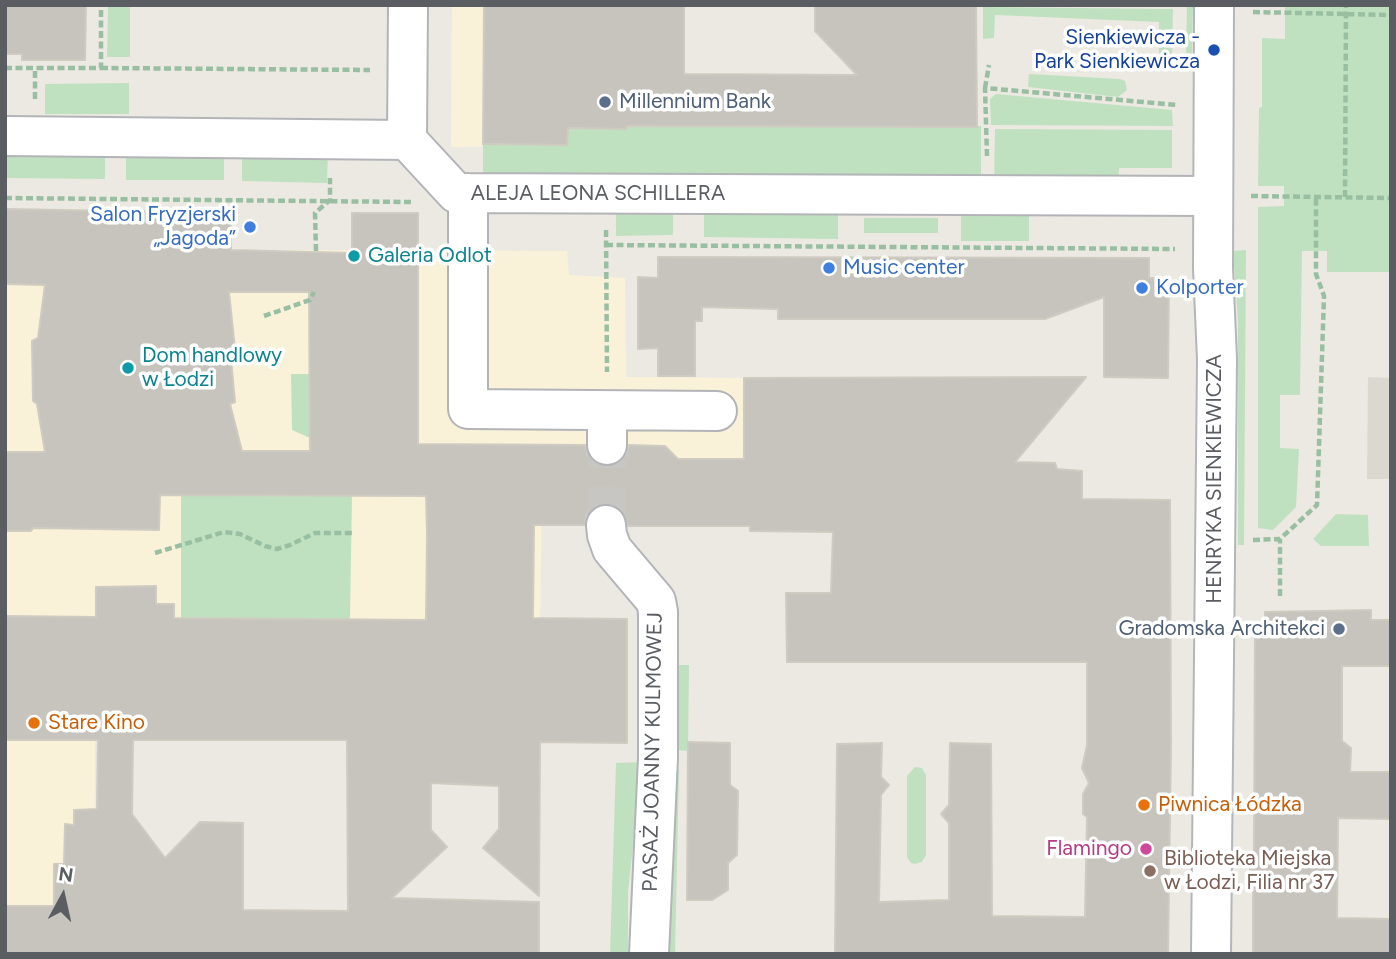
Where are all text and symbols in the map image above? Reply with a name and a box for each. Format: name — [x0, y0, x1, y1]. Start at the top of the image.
place label: Sienkiewicza - Park Sienkiewicza — [1034, 25, 1200, 75]
marker: Sienkiewicza - Park Sienkiewicza — [1206, 42, 1222, 58]
place label: Millennium Bank — [619, 89, 771, 115]
marker: Millennium Bank — [597, 94, 613, 110]
street label: ALEJA LEONA SCHILLERA — [471, 181, 725, 207]
place label: Salon Fryzjerski „Jagoda” — [90, 202, 236, 252]
marker: Salon Fryzjerski „Jagoda” — [242, 219, 258, 235]
place label: Galeria Odlot — [368, 243, 492, 269]
marker: Galeria Odlot — [346, 248, 362, 264]
place label: Music center — [843, 255, 965, 281]
marker: Music center — [821, 260, 837, 276]
place label: Kolporter — [1156, 275, 1244, 301]
marker: Kolporter — [1134, 280, 1150, 296]
place label: Dom handlowy w Łodzi — [142, 343, 282, 393]
street label: HENRYKA SIENKIEWICZA — [1202, 354, 1228, 604]
marker: Dom handlowy w Łodzi — [120, 360, 136, 376]
street label: PASAŻ JOANNY KULMOWEJ — [638, 612, 668, 892]
place label: Gradomska Architekci — [1118, 616, 1325, 642]
marker: Gradomska Architekci — [1331, 621, 1347, 637]
place label: Stare Kino — [48, 710, 145, 736]
marker: Stare Kino — [26, 715, 42, 731]
place label: Piwnica Łódzka — [1158, 792, 1302, 818]
marker: Piwnica Łódzka — [1136, 797, 1152, 813]
place label: Flamingo — [1046, 836, 1132, 862]
marker: Flamingo — [1138, 841, 1154, 857]
place label: Biblioteka Miejska w Łodzi, Filia nr 37 — [1164, 846, 1335, 896]
north arrow — [28, 861, 98, 931]
text: N — [57, 862, 75, 887]
marker: Biblioteka Miejska w Łodzi, Filia nr 37 — [1142, 863, 1158, 879]

